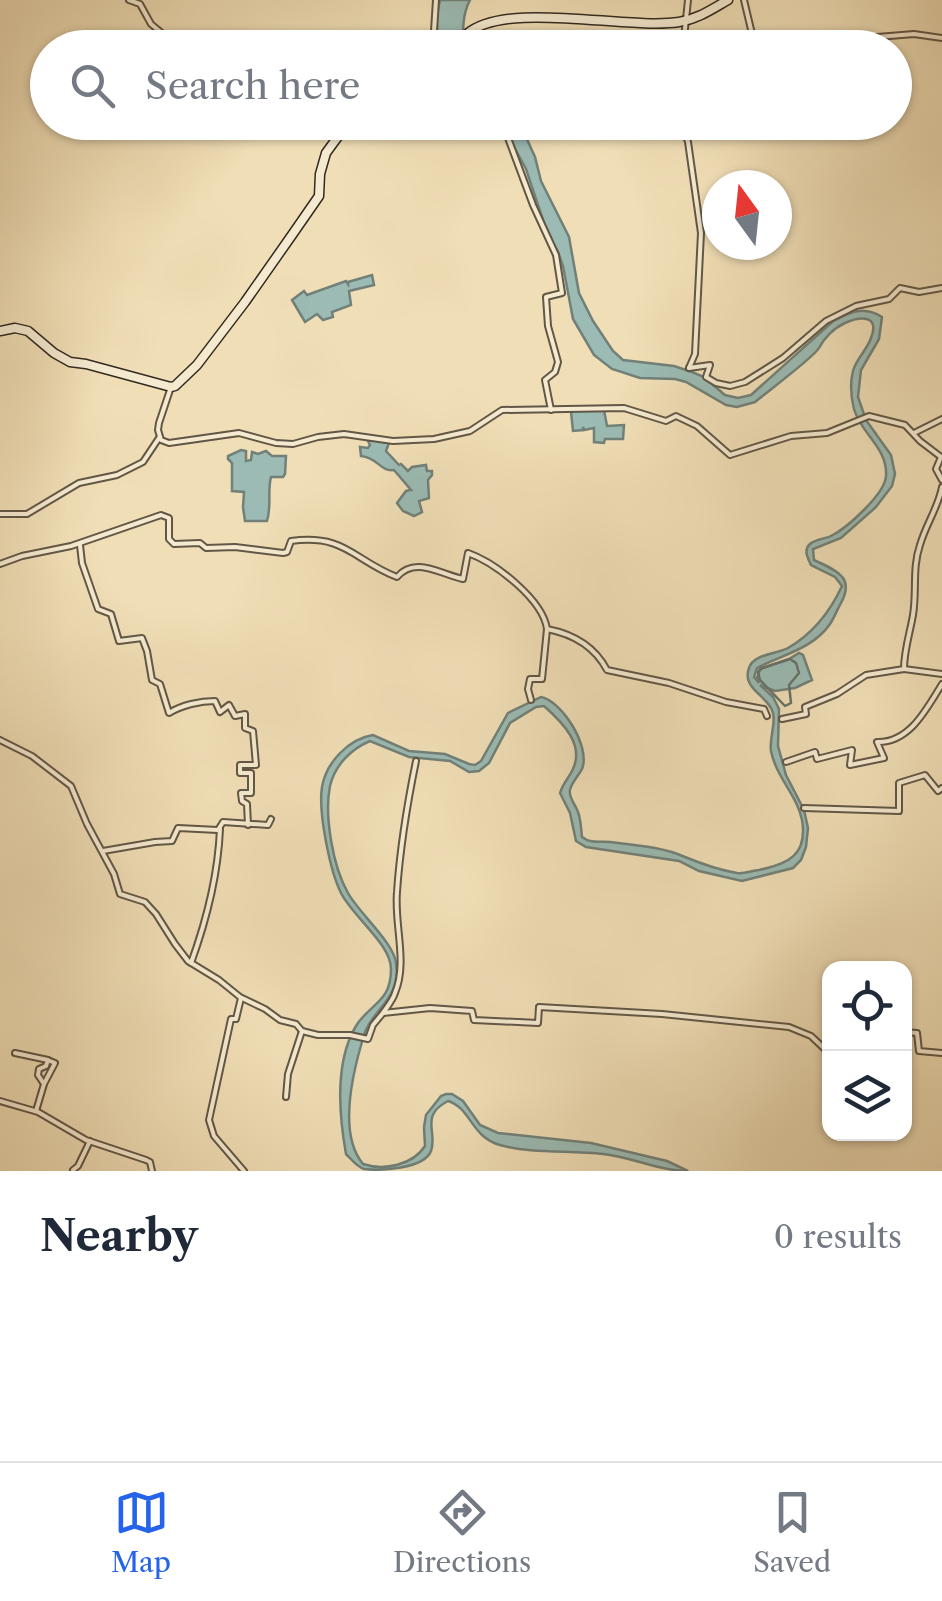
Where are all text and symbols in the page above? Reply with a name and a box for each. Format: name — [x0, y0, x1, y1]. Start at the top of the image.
search box — [30, 30, 912, 140]
icon: search — [65, 58, 120, 113]
text: Search here — [145, 62, 360, 109]
north arrow — [702, 170, 792, 260]
map controls — [822, 961, 912, 1141]
button: locate — [822, 961, 912, 1051]
button: layers — [822, 1051, 912, 1141]
text: Nearby — [40, 1210, 198, 1262]
text: 0 results — [774, 1217, 902, 1256]
tab: Map — [111, 1485, 171, 1579]
tab: Directions — [393, 1485, 531, 1579]
tab: Saved — [753, 1485, 831, 1579]

